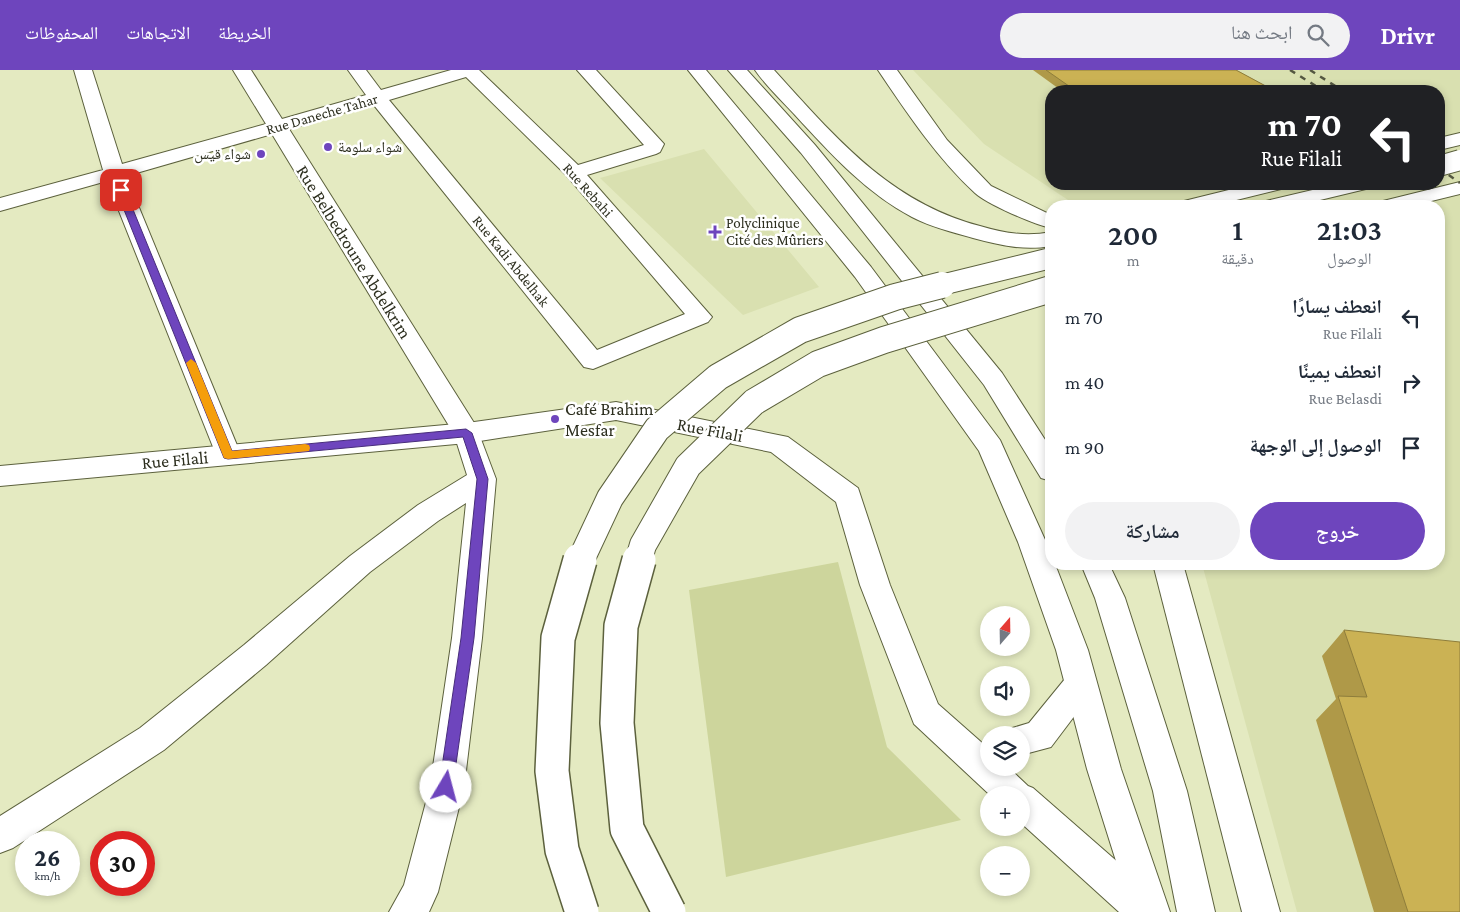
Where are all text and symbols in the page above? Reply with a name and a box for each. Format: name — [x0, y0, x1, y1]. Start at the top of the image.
search box — [1000, 13, 1350, 58]
icon: search — [1304, 21, 1332, 49]
text: ابحث هنا — [1231, 22, 1292, 43]
text: Drivr — [1380, 22, 1435, 49]
text: المحفوظات — [25, 23, 98, 43]
text: الاتجاهات — [126, 23, 190, 43]
text: الخريطة — [218, 23, 271, 43]
street label: Rue Daneche Tahar — [264, 90, 380, 138]
text: 70 m — [1268, 105, 1342, 144]
icon: left — [1360, 105, 1425, 170]
place label: شواء سلومة — [338, 139, 402, 156]
marker: شواء سلومة — [322, 141, 334, 153]
place label: شواء قيس — [194, 146, 251, 164]
text: Rue Filali — [1261, 146, 1342, 171]
marker: شواء قيس — [255, 148, 267, 160]
street label: Rue Rebahi — [560, 160, 616, 220]
street label: Rue Belbedroune Abdelkrim — [292, 162, 416, 343]
pin — [100, 169, 142, 211]
icon: arrive — [107, 176, 135, 204]
street label: Rue Kadi Abdelhak — [469, 212, 553, 310]
text: 1 — [1232, 213, 1243, 246]
text: 21:03 — [1317, 213, 1382, 246]
place label: Polyclinique Cité des Mûriers — [726, 215, 824, 248]
text: 200 — [1108, 218, 1158, 251]
marker: Polyclinique Cité des Mûriers — [708, 225, 722, 239]
text: دقيقة — [1221, 250, 1254, 267]
text: الوصول — [1327, 250, 1372, 267]
text: m — [1127, 252, 1140, 269]
text: انعطف يسارًا — [1292, 296, 1382, 317]
icon: left — [1397, 304, 1425, 332]
text: 70 m — [1065, 307, 1103, 328]
text: Rue Filali — [1323, 325, 1382, 342]
text: انعطف يمينًا — [1298, 361, 1382, 382]
icon: right — [1397, 369, 1425, 397]
text: 40 m — [1065, 372, 1104, 393]
text: Rue Belasdi — [1309, 390, 1382, 407]
place label: Café Brahim Mesfar — [565, 399, 654, 440]
marker: Café Brahim Mesfar — [549, 413, 561, 425]
street label: Rue Filali — [675, 414, 745, 446]
icon: arrive — [1397, 434, 1425, 462]
text: الوصول إلى الوجهة — [1250, 435, 1382, 456]
text: 90 m — [1065, 437, 1104, 458]
street label: Rue Filali — [141, 447, 209, 473]
button: مشاركة — [1065, 502, 1240, 560]
button: خروج — [1250, 502, 1425, 560]
north arrow — [980, 606, 1030, 656]
map controls — [980, 606, 1030, 896]
button: sound — [980, 666, 1030, 716]
button: layers — [980, 726, 1030, 776]
position arrow — [419, 760, 471, 812]
button: + — [980, 786, 1030, 836]
speed limit sign: 30 — [90, 831, 155, 896]
text: 26 — [34, 844, 61, 871]
button: − — [980, 846, 1030, 896]
text: km/h — [35, 869, 60, 883]

